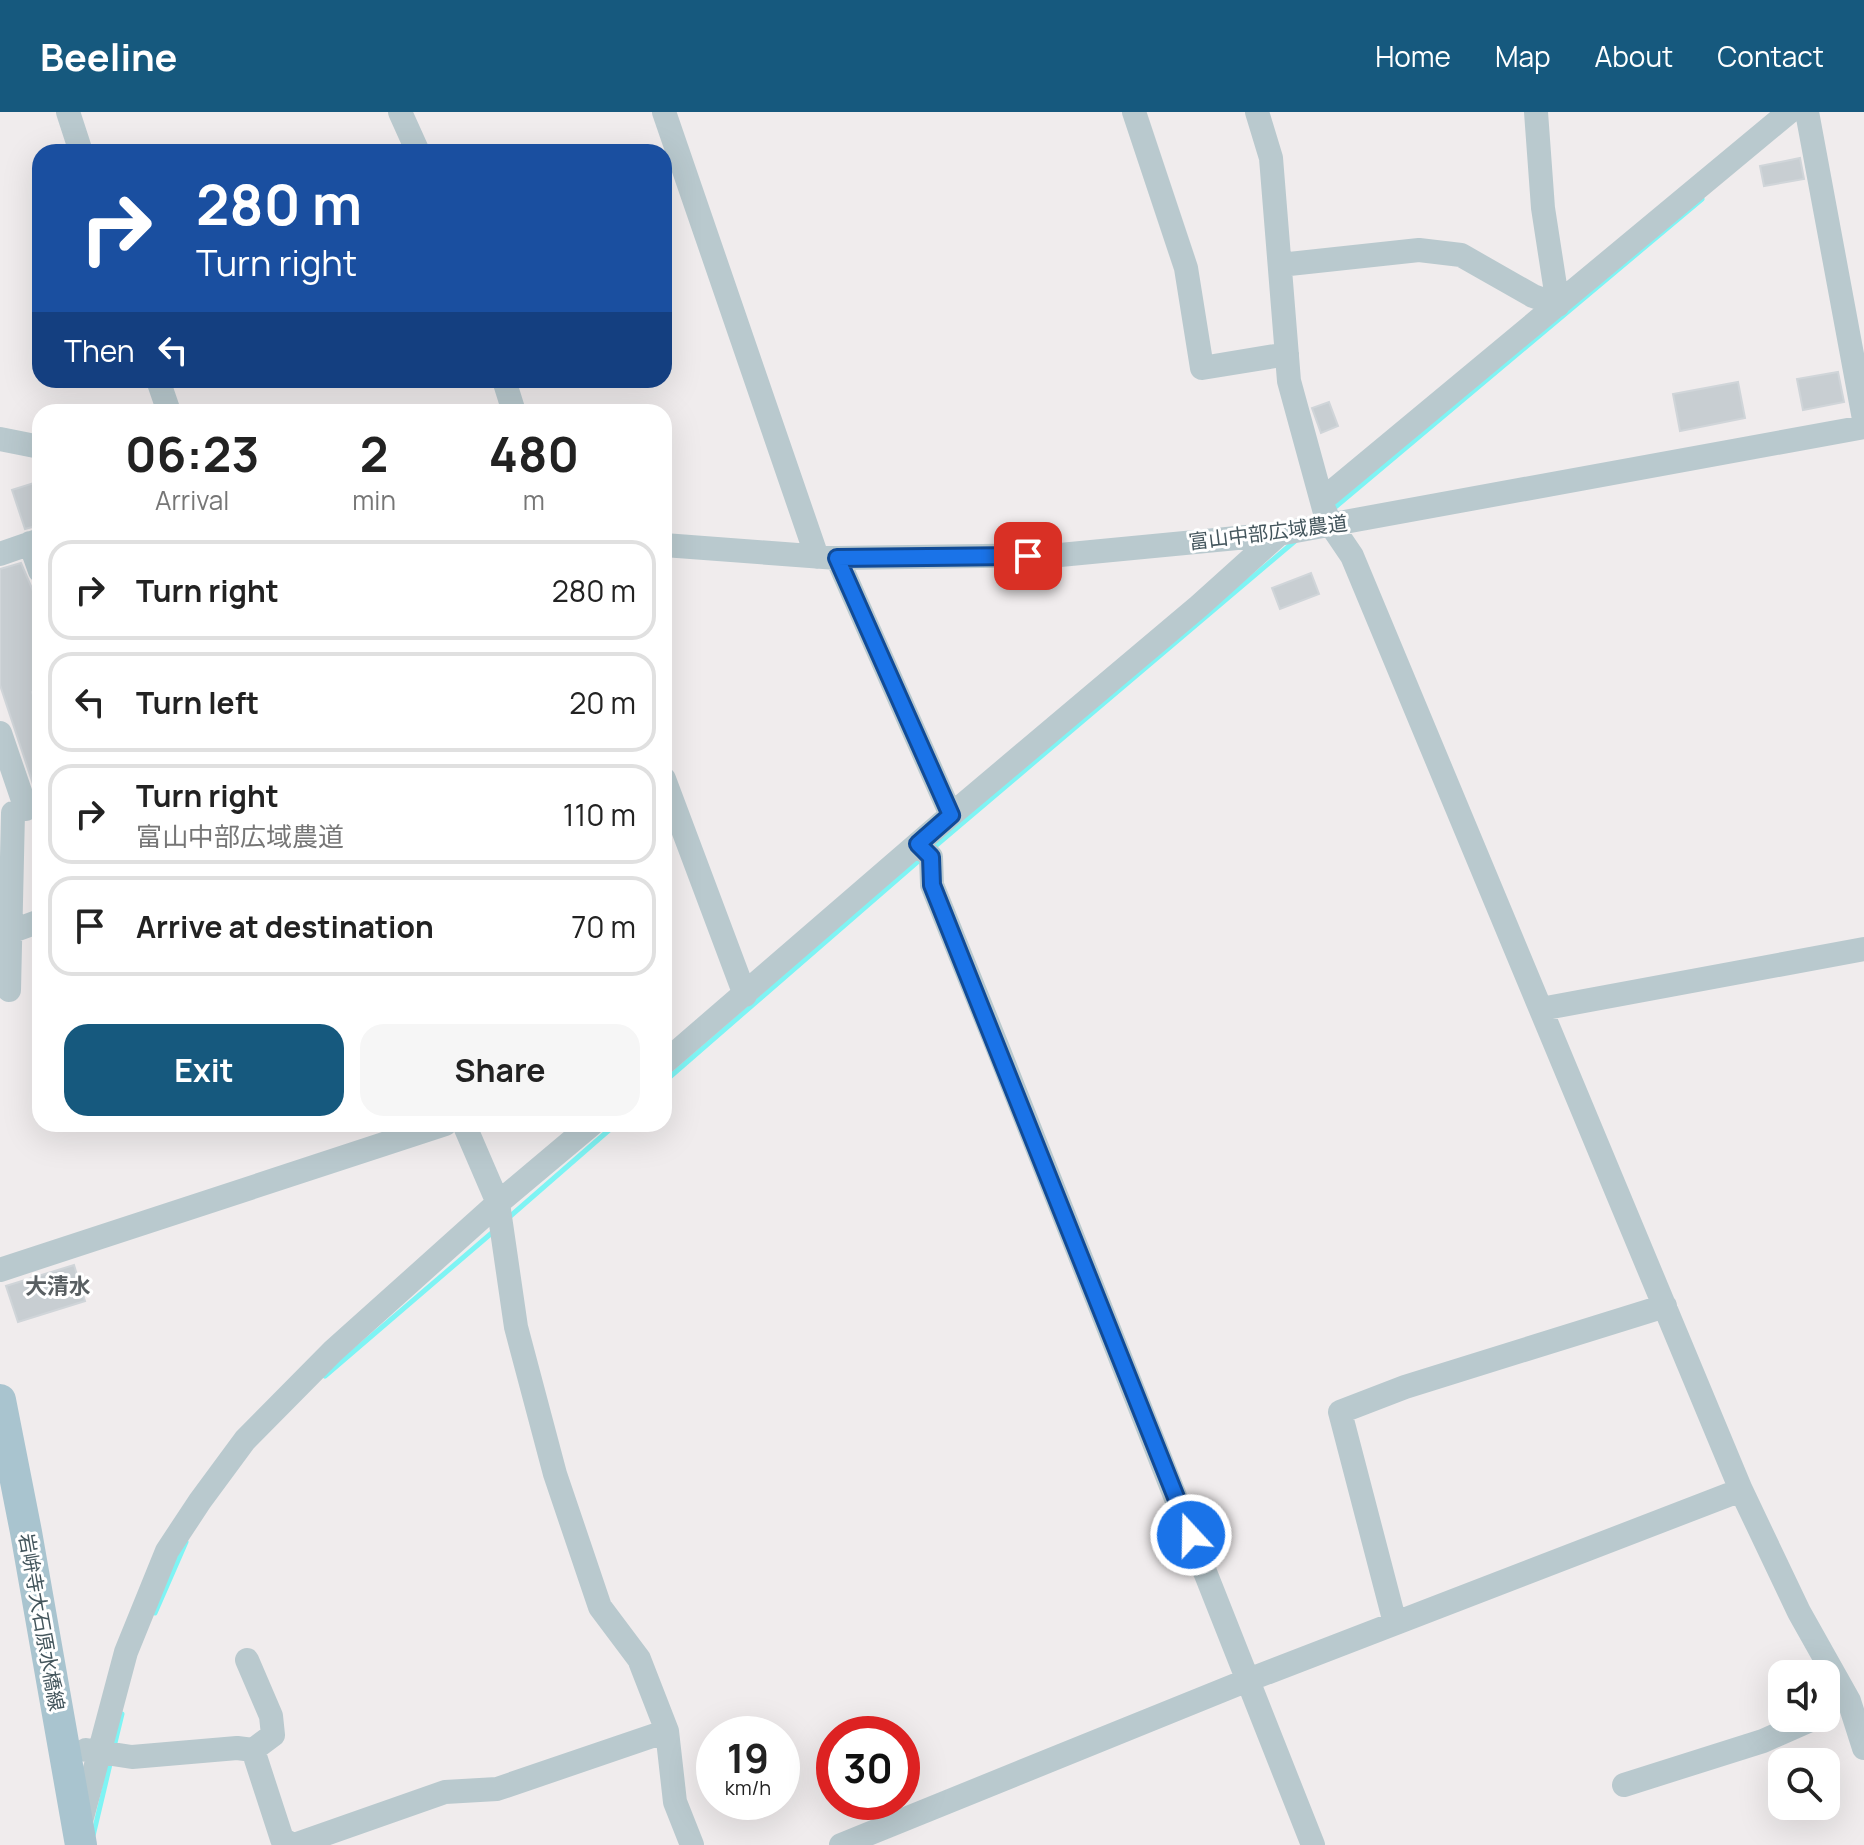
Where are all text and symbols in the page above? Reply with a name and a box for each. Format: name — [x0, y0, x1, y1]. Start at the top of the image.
text: Beeline — [40, 30, 177, 82]
text: Home — [1375, 37, 1451, 75]
text: Map — [1495, 37, 1551, 75]
text: About — [1595, 37, 1673, 75]
text: Contact — [1717, 37, 1824, 75]
text: 280 m — [196, 165, 362, 242]
icon: right — [64, 176, 168, 280]
text: Turn right — [196, 238, 357, 287]
icon: left — [151, 328, 195, 372]
text: Then — [64, 330, 135, 371]
text: 06:23 — [125, 421, 259, 486]
text: 2 — [360, 421, 388, 486]
text: 480 — [489, 421, 579, 486]
text: Arrival — [155, 482, 229, 518]
text: min — [352, 482, 396, 518]
text: m — [523, 482, 545, 518]
street label: 富山中部広域農道 — [1187, 509, 1349, 555]
pin — [994, 522, 1062, 590]
icon: arrive — [1006, 534, 1050, 578]
icon: right — [68, 568, 112, 612]
text: Turn right — [136, 570, 279, 611]
text: 280 m — [552, 570, 636, 611]
icon: left — [68, 680, 112, 724]
text: Turn left — [136, 682, 259, 723]
text: 20 m — [569, 682, 636, 723]
text: Turn right — [136, 775, 279, 816]
icon: right — [68, 792, 112, 836]
text: 110 m — [563, 794, 636, 835]
text: 富山中部広域農道 — [136, 818, 344, 854]
icon: arrive — [68, 904, 112, 948]
text: Arrive at destination — [136, 906, 434, 947]
text: 70 m — [571, 906, 636, 947]
button: Exit — [64, 1024, 344, 1116]
button: Share — [360, 1024, 640, 1116]
district label: 大清水 — [25, 1271, 91, 1301]
position arrow — [1149, 1493, 1233, 1577]
street label: 岩峅寺大石原水橋線 — [13, 1531, 71, 1713]
map controls — [1768, 1660, 1840, 1820]
button: sound — [1768, 1660, 1840, 1732]
speed limit sign: 30 — [816, 1716, 920, 1820]
text: 19 — [727, 1730, 769, 1785]
button: search — [1768, 1748, 1840, 1820]
text: km/h — [725, 1774, 771, 1801]

